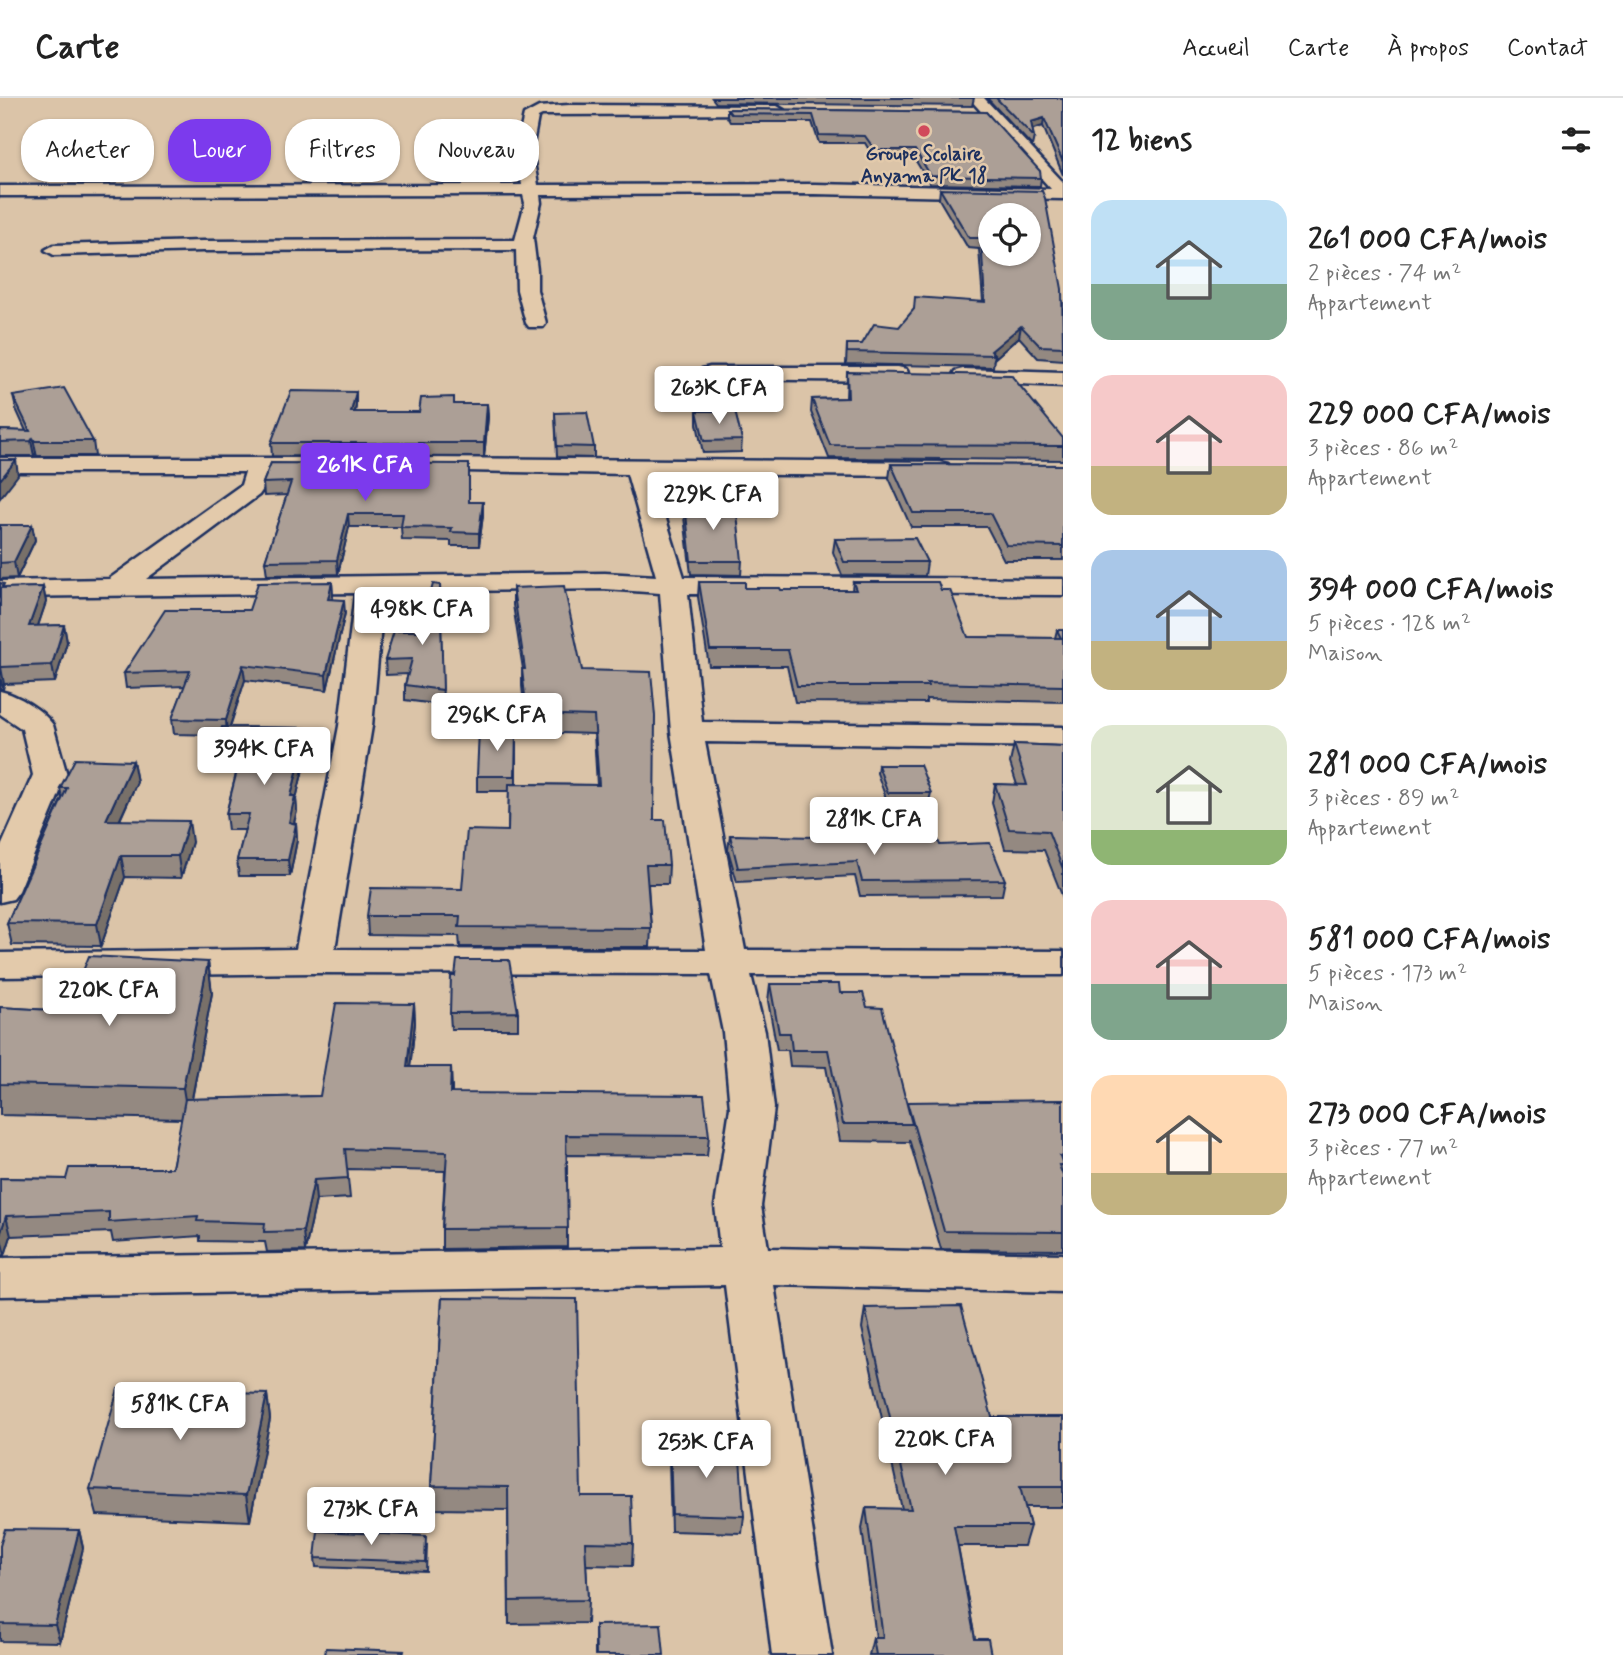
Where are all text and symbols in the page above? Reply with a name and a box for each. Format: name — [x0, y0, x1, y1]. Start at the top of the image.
text: Carte — [35, 26, 120, 70]
text: Accueil — [1182, 33, 1250, 64]
text: Carte — [1288, 33, 1349, 64]
text: À propos — [1387, 33, 1469, 64]
text: Contact — [1507, 33, 1588, 64]
chip: Acheter — [21, 119, 154, 182]
chip: Louer — [168, 119, 271, 182]
chip: Filtres — [285, 119, 400, 182]
chip: Nouveau — [414, 119, 539, 182]
text: 12 biens — [1091, 121, 1192, 160]
icon: filters — [1557, 121, 1595, 159]
marker: Groupe Scolaire Anyama PK 18 — [916, 123, 932, 139]
place label: Groupe Scolaire Anyama PK 18 — [861, 142, 987, 189]
map controls — [978, 203, 1041, 266]
button: locate — [978, 203, 1041, 266]
text: 261 000 CFA/mois — [1308, 220, 1547, 259]
icon: home — [1147, 228, 1231, 312]
text: 2 pièces · 74 m² — [1308, 259, 1461, 289]
text: Appartement — [1308, 289, 1432, 319]
pin: 263K CFA — [647, 366, 791, 426]
text: 263K CFA — [671, 374, 767, 404]
text: 229 000 CFA/mois — [1308, 395, 1551, 434]
icon: home — [1147, 403, 1231, 487]
text: 3 pièces · 86 m² — [1308, 434, 1458, 464]
pin: 261K CFA — [293, 444, 437, 503]
text: 261K CFA — [317, 451, 413, 481]
text: Appartement — [1308, 464, 1432, 494]
pin: 229K CFA — [641, 472, 785, 532]
text: 229K CFA — [663, 480, 763, 510]
text: 394 000 CFA/mois — [1308, 570, 1553, 609]
icon: home — [1147, 578, 1231, 662]
pin: 498K CFA — [350, 588, 494, 647]
text: 498K CFA — [370, 595, 474, 625]
text: 5 pièces · 128 m² — [1308, 609, 1471, 639]
text: Maison — [1308, 639, 1383, 669]
pin: 296K CFA — [425, 694, 569, 753]
text: 296K CFA — [447, 701, 547, 731]
pin: 394K CFA — [192, 728, 336, 787]
text: 394K CFA — [213, 735, 315, 765]
text: 281 000 CFA/mois — [1308, 745, 1547, 784]
icon: home — [1147, 753, 1231, 837]
text: 3 pièces · 89 m² — [1308, 784, 1459, 814]
pin: 281K CFA — [802, 798, 946, 857]
text: 281K CFA — [826, 805, 922, 835]
text: Appartement — [1308, 814, 1432, 844]
text: 581 000 CFA/mois — [1308, 920, 1550, 959]
icon: home — [1147, 928, 1231, 1012]
text: 5 pièces · 173 m² — [1308, 959, 1467, 989]
pin: 220K CFA — [37, 968, 181, 1028]
text: 220K CFA — [59, 976, 159, 1006]
text: Maison — [1308, 989, 1383, 1019]
text: 273 000 CFA/mois — [1308, 1095, 1546, 1134]
icon: home — [1147, 1103, 1231, 1187]
text: 3 pièces · 77 m² — [1308, 1134, 1458, 1164]
text: Appartement — [1308, 1164, 1432, 1194]
pin: 581K CFA — [108, 1382, 252, 1442]
text: 581K CFA — [131, 1390, 229, 1420]
pin: 220K CFA — [873, 1418, 1017, 1477]
pin: 253K CFA — [634, 1420, 778, 1480]
text: 220K CFA — [895, 1425, 995, 1455]
text: 253K CFA — [658, 1428, 754, 1458]
pin: 273K CFA — [299, 1488, 443, 1547]
text: 273K CFA — [323, 1495, 419, 1525]

